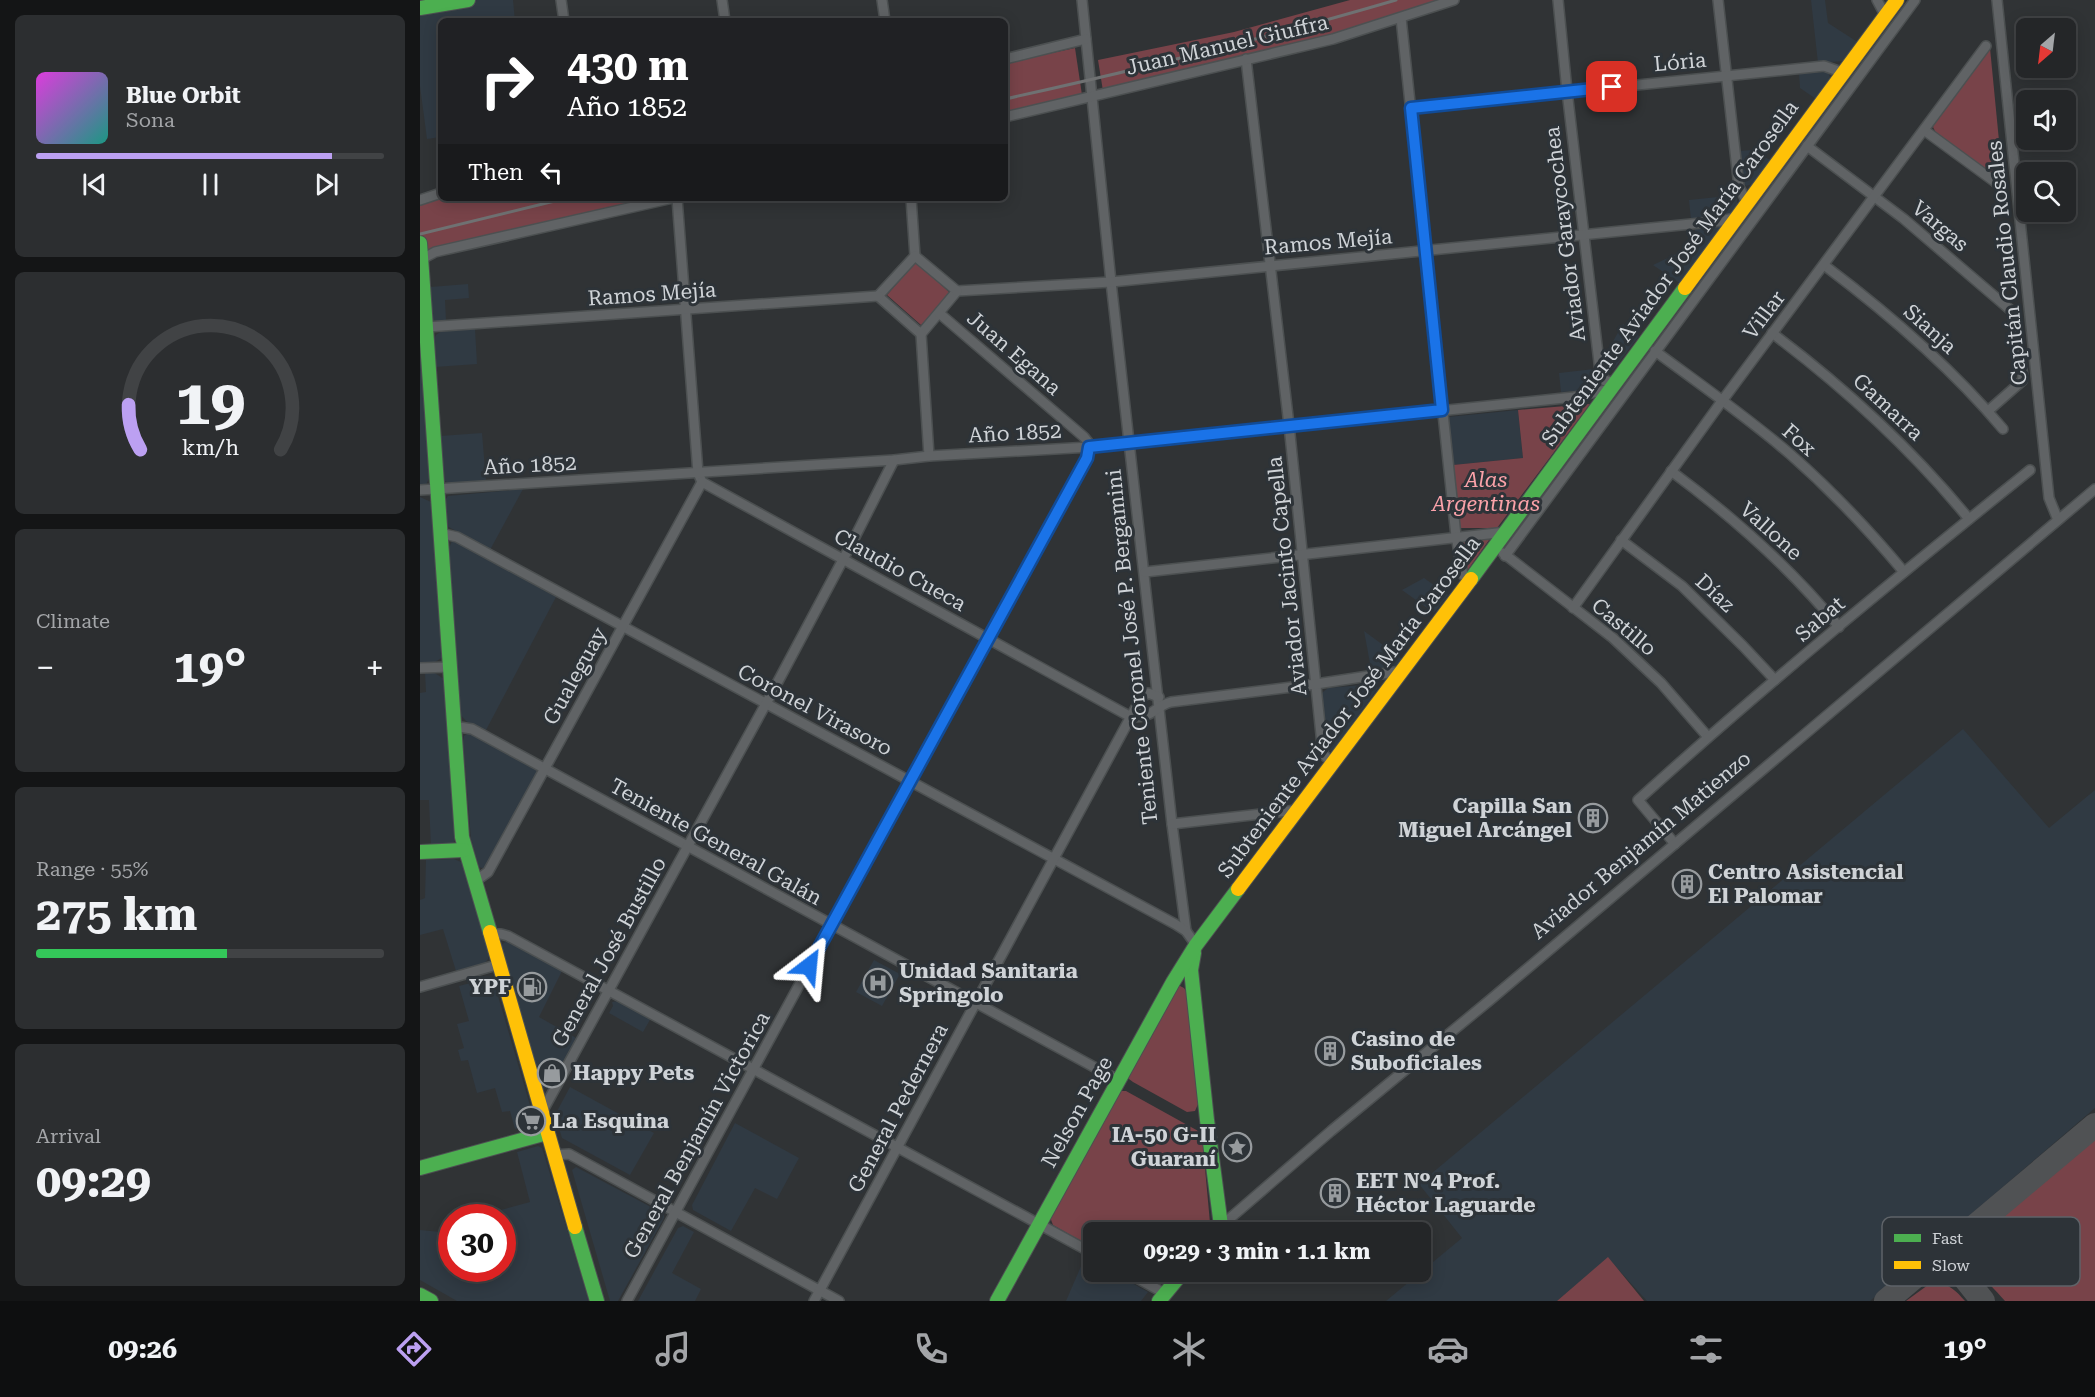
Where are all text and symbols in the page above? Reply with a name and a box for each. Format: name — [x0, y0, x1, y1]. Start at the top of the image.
street label: Juan Manuel Giuffra — [1124, 10, 1331, 80]
north arrow — [2016, 18, 2076, 78]
map controls — [2016, 18, 2076, 222]
text: 430 m — [567, 41, 689, 90]
icon: right — [468, 42, 546, 120]
street label: Lória — [1653, 48, 1708, 76]
pin — [1586, 61, 1637, 112]
icon: arrive — [1595, 70, 1628, 103]
text: Blue Orbit — [126, 83, 241, 108]
button: sound — [2016, 90, 2076, 150]
text: Año 1852 — [567, 91, 687, 123]
street label: Subteniente Aviador José María Carosella — [1537, 95, 1804, 450]
text: Sona — [126, 108, 175, 132]
street label: Aviador Garaycochea — [1540, 125, 1590, 343]
street label: Capitán Claudio Rosales — [1982, 140, 2032, 386]
icon: left — [535, 156, 568, 189]
text: Then — [468, 160, 523, 185]
button: search — [2016, 162, 2076, 222]
icon: previous — [78, 168, 111, 201]
icon: pause — [194, 168, 227, 201]
icon: next — [310, 168, 343, 201]
street label: Vargas — [1907, 196, 1973, 256]
street label: Ramos Mejía — [1263, 224, 1394, 260]
street label: Ramos Mejía — [587, 277, 718, 310]
street label: Villar — [1738, 286, 1790, 344]
street label: Sianja — [1899, 299, 1962, 359]
street label: Juan Egana — [962, 306, 1066, 401]
text: 19 — [175, 366, 245, 439]
street label: Gamarra — [1848, 369, 1928, 446]
street label: Año 1852 — [968, 419, 1062, 447]
street label: Fox — [1777, 419, 1821, 461]
text: km/h — [181, 436, 239, 461]
street label: Año 1852 — [483, 451, 577, 479]
street label: Aviador Jacinto Capella — [1262, 455, 1312, 697]
street label: Teniente Coronel José P. Bergamini — [1101, 468, 1163, 826]
park label: Alas Argentinas — [1430, 468, 1540, 516]
street label: Vallone — [1735, 497, 1807, 565]
street label: Claudio Cueca — [830, 524, 971, 617]
street label: Subteniente Aviador José María Carosella — [1213, 531, 1486, 882]
street label: Díaz — [1691, 569, 1739, 617]
street label: Sabat — [1790, 591, 1850, 646]
street label: Castillo — [1587, 593, 1661, 661]
text: Climate — [36, 609, 110, 633]
street label: Gualeguay — [538, 623, 612, 729]
text: 19° — [174, 640, 246, 693]
text: − — [36, 648, 54, 687]
text: + — [366, 648, 384, 687]
street label: Coronel Virasoro — [734, 659, 896, 761]
street label: Aviador Benjamín Matienzo — [1526, 746, 1756, 944]
street label: Teniente General Galán — [606, 774, 826, 911]
place label: Capilla San Miguel Arcángel — [1398, 794, 1572, 842]
building icon: Capilla San Miguel Arcángel — [1577, 802, 1609, 834]
street label: General José Bustillo — [547, 853, 671, 1051]
text: Range · 55% — [36, 857, 148, 881]
place label: Centro Asistencial El Palomar — [1708, 860, 1903, 908]
building icon: Centro Asistencial El Palomar — [1671, 868, 1703, 900]
text: 275 km — [36, 888, 197, 941]
position arrow — [777, 934, 841, 998]
place label: Unidad Sanitaria Springolo — [899, 959, 1079, 1007]
hospital icon: Unidad Sanitaria Springolo — [862, 967, 894, 999]
fuel station icon: YPF — [516, 971, 548, 1003]
place label: YPF — [469, 975, 511, 999]
street label: General Benjamín Victorica — [619, 1007, 775, 1263]
street label: General Pedernera — [843, 1019, 953, 1197]
place label: Casino de Suboficiales — [1351, 1027, 1482, 1075]
building icon: Casino de Suboficiales — [1314, 1035, 1346, 1067]
street label: Nelson Page — [1037, 1052, 1117, 1172]
shop icon: Happy Pets — [536, 1057, 568, 1089]
place label: Happy Pets — [573, 1061, 695, 1085]
supermarket icon: La Esquina — [515, 1105, 547, 1137]
place label: La Esquina — [552, 1109, 670, 1133]
place label: IA-50 G-II Guaraní — [1112, 1123, 1216, 1171]
text: Arrival — [36, 1124, 101, 1148]
place icon: IA-50 G-II Guaraní — [1221, 1131, 1253, 1163]
text: 09:29 — [36, 1155, 151, 1208]
place label: EET Nº4 Prof. Héctor Laguarde — [1356, 1169, 1535, 1217]
building icon: EET Nº4 Prof. Héctor Laguarde — [1319, 1177, 1351, 1209]
speed limit sign: 30 — [438, 1204, 516, 1282]
legend — [1882, 1217, 2080, 1286]
text: Fast — [1932, 1229, 1963, 1248]
text: 09:29 · 3 min · 1.1 km — [1144, 1239, 1370, 1264]
text: Slow — [1932, 1256, 1970, 1275]
icon: directions — [393, 1328, 435, 1370]
icon: music — [652, 1328, 694, 1370]
icon: phone — [910, 1328, 952, 1370]
icon: climate — [1168, 1328, 1210, 1370]
icon: car — [1427, 1328, 1469, 1370]
icon: filters — [1685, 1328, 1727, 1370]
text: 09:26 — [108, 1333, 177, 1365]
text: 19° — [1943, 1333, 1987, 1365]

